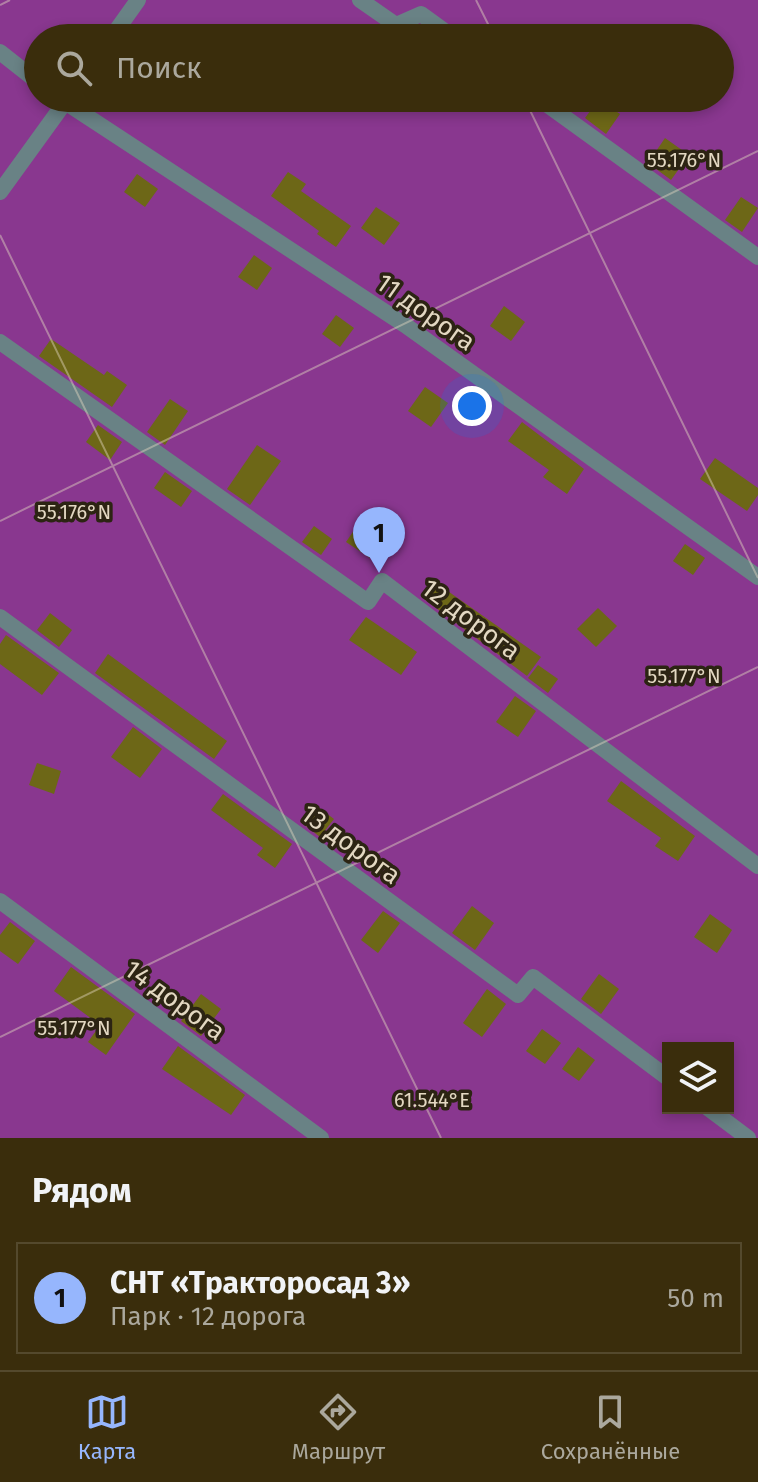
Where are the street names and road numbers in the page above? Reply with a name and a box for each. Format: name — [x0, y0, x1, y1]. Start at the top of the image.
street label: 11 дорога — [370, 267, 481, 358]
street label: 12 дорога — [415, 572, 526, 667]
street label: 13 дорога — [295, 798, 407, 891]
street label: 14 дорога — [118, 954, 231, 1047]

